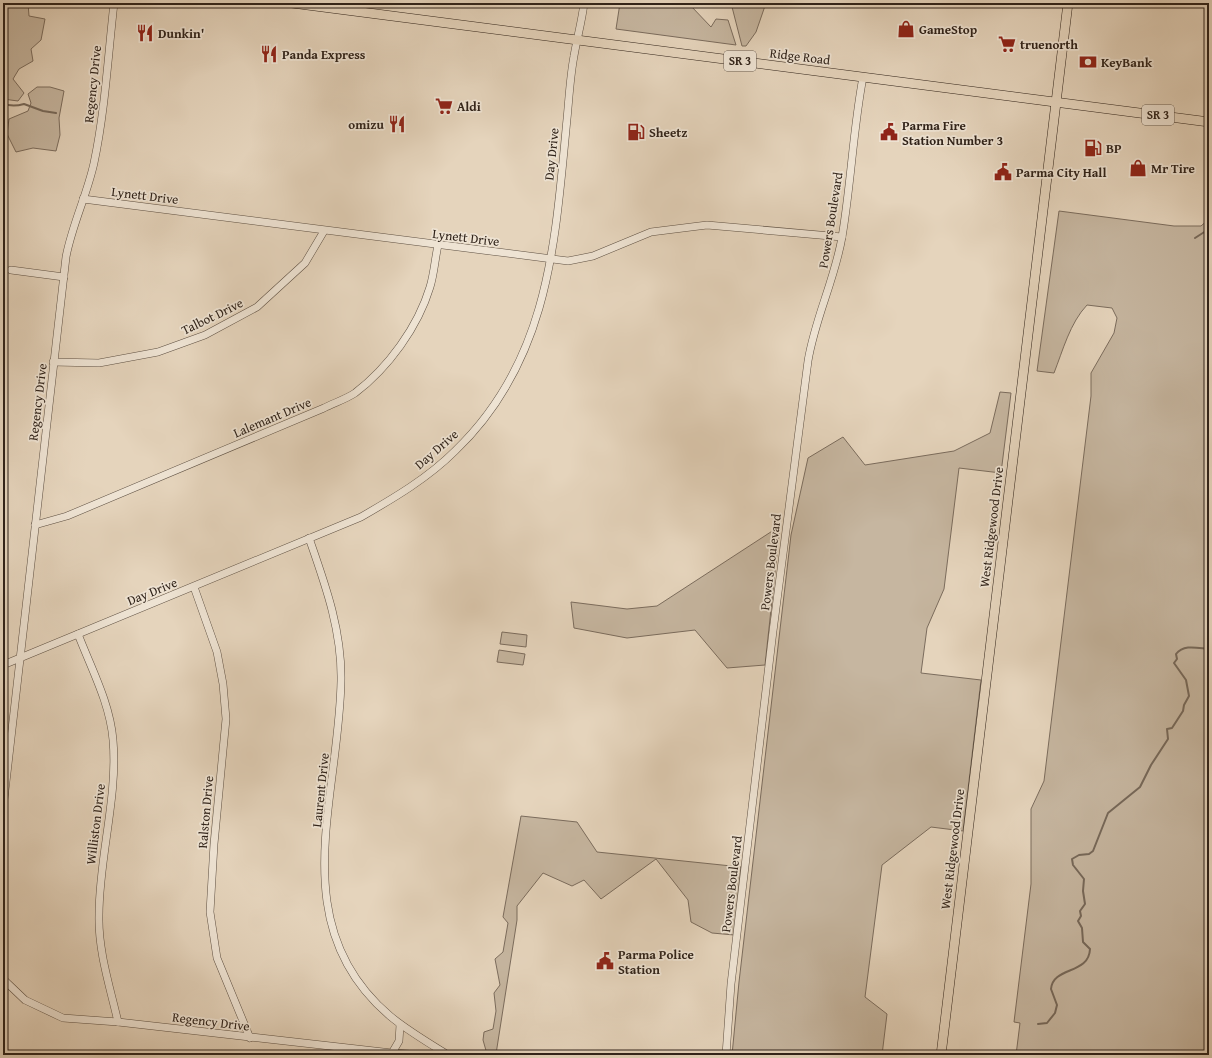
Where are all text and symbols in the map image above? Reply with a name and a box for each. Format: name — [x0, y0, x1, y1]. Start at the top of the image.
shop icon: GameStop — [896, 19, 916, 39]
place label: GameStop — [919, 20, 978, 39]
restaurant icon: Dunkin' — [135, 23, 155, 43]
place label: Dunkin' — [158, 24, 204, 43]
supermarket icon: truenorth — [997, 34, 1017, 54]
place label: truenorth — [1020, 35, 1078, 54]
street label: Ridge Road — [769, 43, 831, 70]
street label: Regency Drive — [79, 44, 106, 124]
restaurant icon: Panda Express — [259, 44, 279, 64]
place label: Panda Express — [282, 45, 366, 64]
road number: SR 3 — [724, 51, 756, 71]
bank icon: KeyBank — [1078, 52, 1098, 72]
place label: KeyBank — [1101, 53, 1153, 72]
supermarket icon: Aldi — [434, 96, 454, 116]
place label: Aldi — [457, 97, 481, 116]
road number: SR 3 — [1142, 105, 1174, 125]
restaurant icon: omizu — [387, 114, 407, 134]
place label: omizu — [348, 115, 385, 134]
place label: Parma Fire Station Number 3 — [902, 116, 1003, 150]
fuel station icon: Sheetz — [626, 122, 646, 142]
public building icon: Parma Fire Station Number 3 — [879, 122, 899, 142]
place label: Sheetz — [649, 123, 687, 142]
street label: Day Drive — [539, 127, 564, 181]
fuel station icon: BP — [1083, 138, 1103, 158]
place label: BP — [1106, 139, 1122, 158]
shop icon: Mr Tire — [1128, 158, 1148, 178]
place label: Mr Tire — [1151, 159, 1195, 178]
public building icon: Parma City Hall — [993, 162, 1013, 182]
place label: Parma City Hall — [1016, 163, 1106, 182]
street label: Powers Boulevard — [814, 171, 847, 270]
street label: Lynett Drive — [110, 182, 180, 209]
street label: Lynett Drive — [431, 224, 501, 251]
street label: Talbot Drive — [178, 293, 246, 340]
street label: Regency Drive — [23, 362, 52, 442]
street label: Lalemant Drive — [230, 393, 314, 442]
street label: Day Drive — [410, 425, 462, 474]
street label: West Ridgewood Drive — [975, 466, 1008, 588]
street label: Powers Boulevard — [755, 513, 786, 611]
street label: Day Drive — [124, 573, 180, 610]
street label: Laurent Drive — [307, 752, 334, 828]
street label: Ralston Drive — [193, 775, 218, 849]
street label: Williston Drive — [81, 783, 110, 866]
street label: West Ridgewood Drive — [936, 788, 969, 910]
street label: Powers Boulevard — [716, 835, 747, 933]
place label: Parma Police Station — [618, 945, 694, 979]
public building icon: Parma Police Station — [595, 951, 615, 971]
street label: Regency Drive — [171, 1007, 251, 1036]

